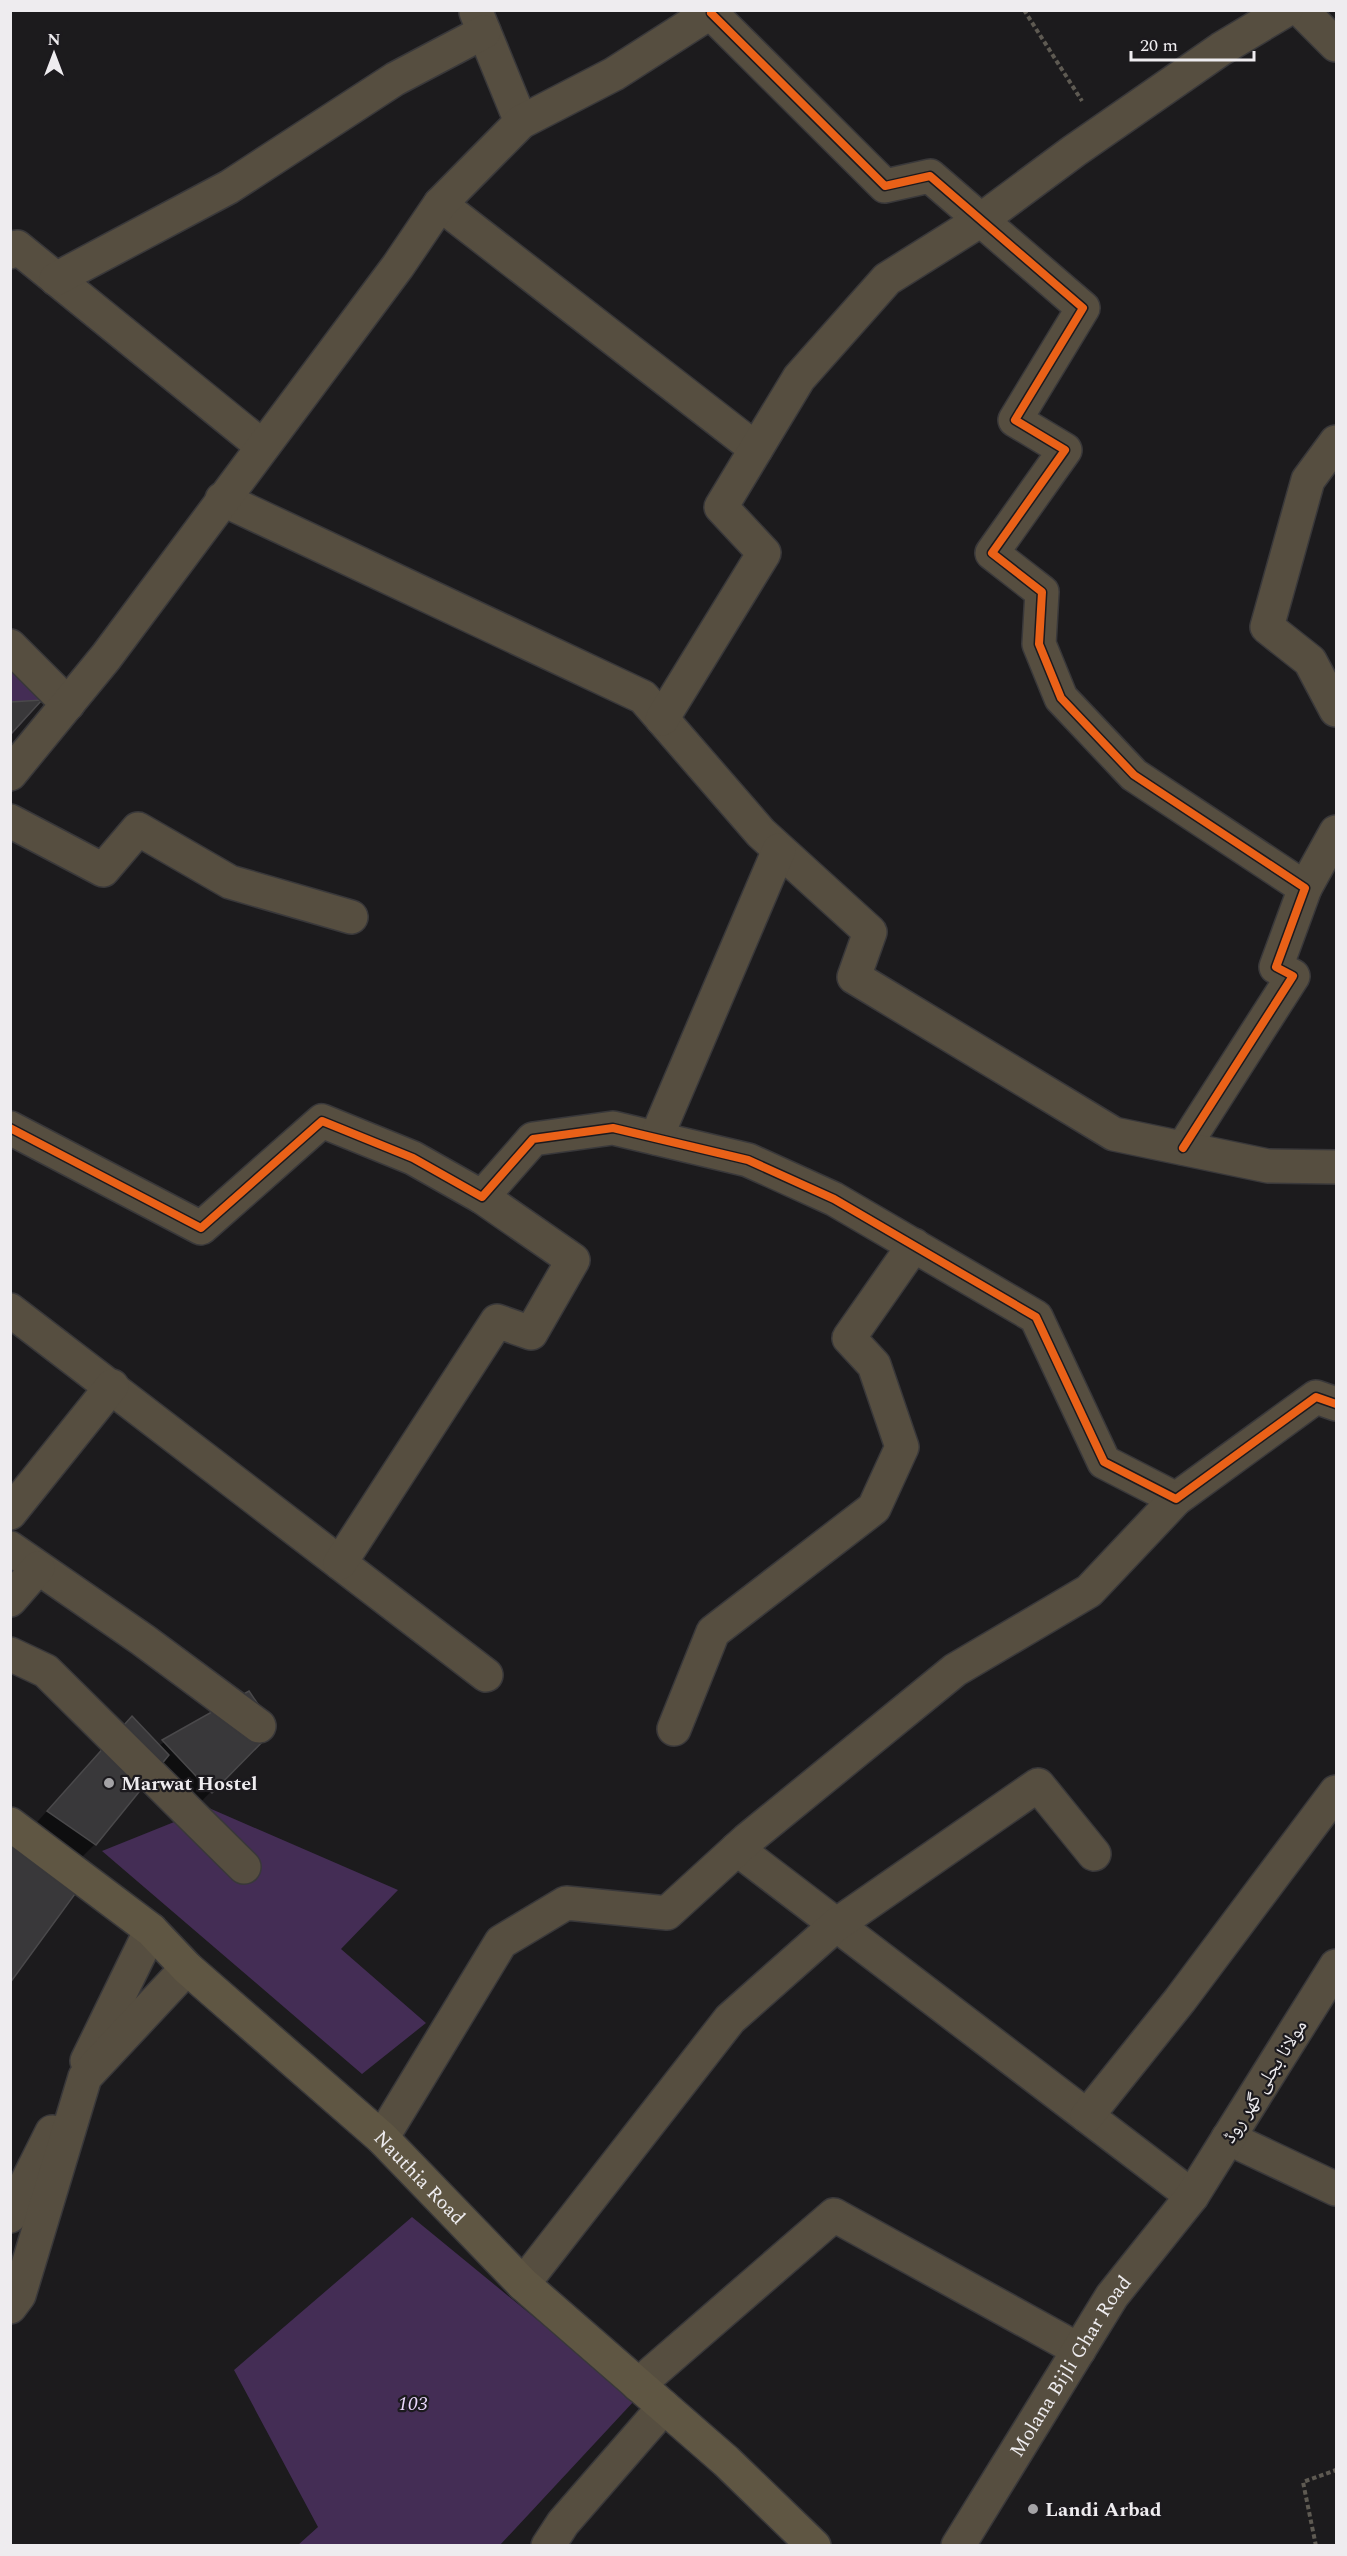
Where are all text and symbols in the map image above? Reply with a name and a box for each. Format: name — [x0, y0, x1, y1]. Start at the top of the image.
north arrow — [24, 24, 84, 84]
scale bar — [1131, 24, 1254, 62]
text: N — [47, 28, 61, 52]
text: 20 m — [1140, 32, 1178, 59]
place label: Marwat Hostel — [121, 1769, 258, 1799]
marker: Marwat Hostel — [102, 1776, 116, 1790]
street label: مولانا بجلی گھر روڈ — [1215, 2014, 1315, 2149]
street label: Nauthia Road — [366, 2124, 472, 2232]
street label: Molana Bijli Ghar Road — [1002, 2269, 1139, 2463]
park label: 103 — [398, 2389, 428, 2419]
place label: Landi Arbad — [1045, 2495, 1162, 2525]
marker: Landi Arbad — [1026, 2502, 1040, 2516]

